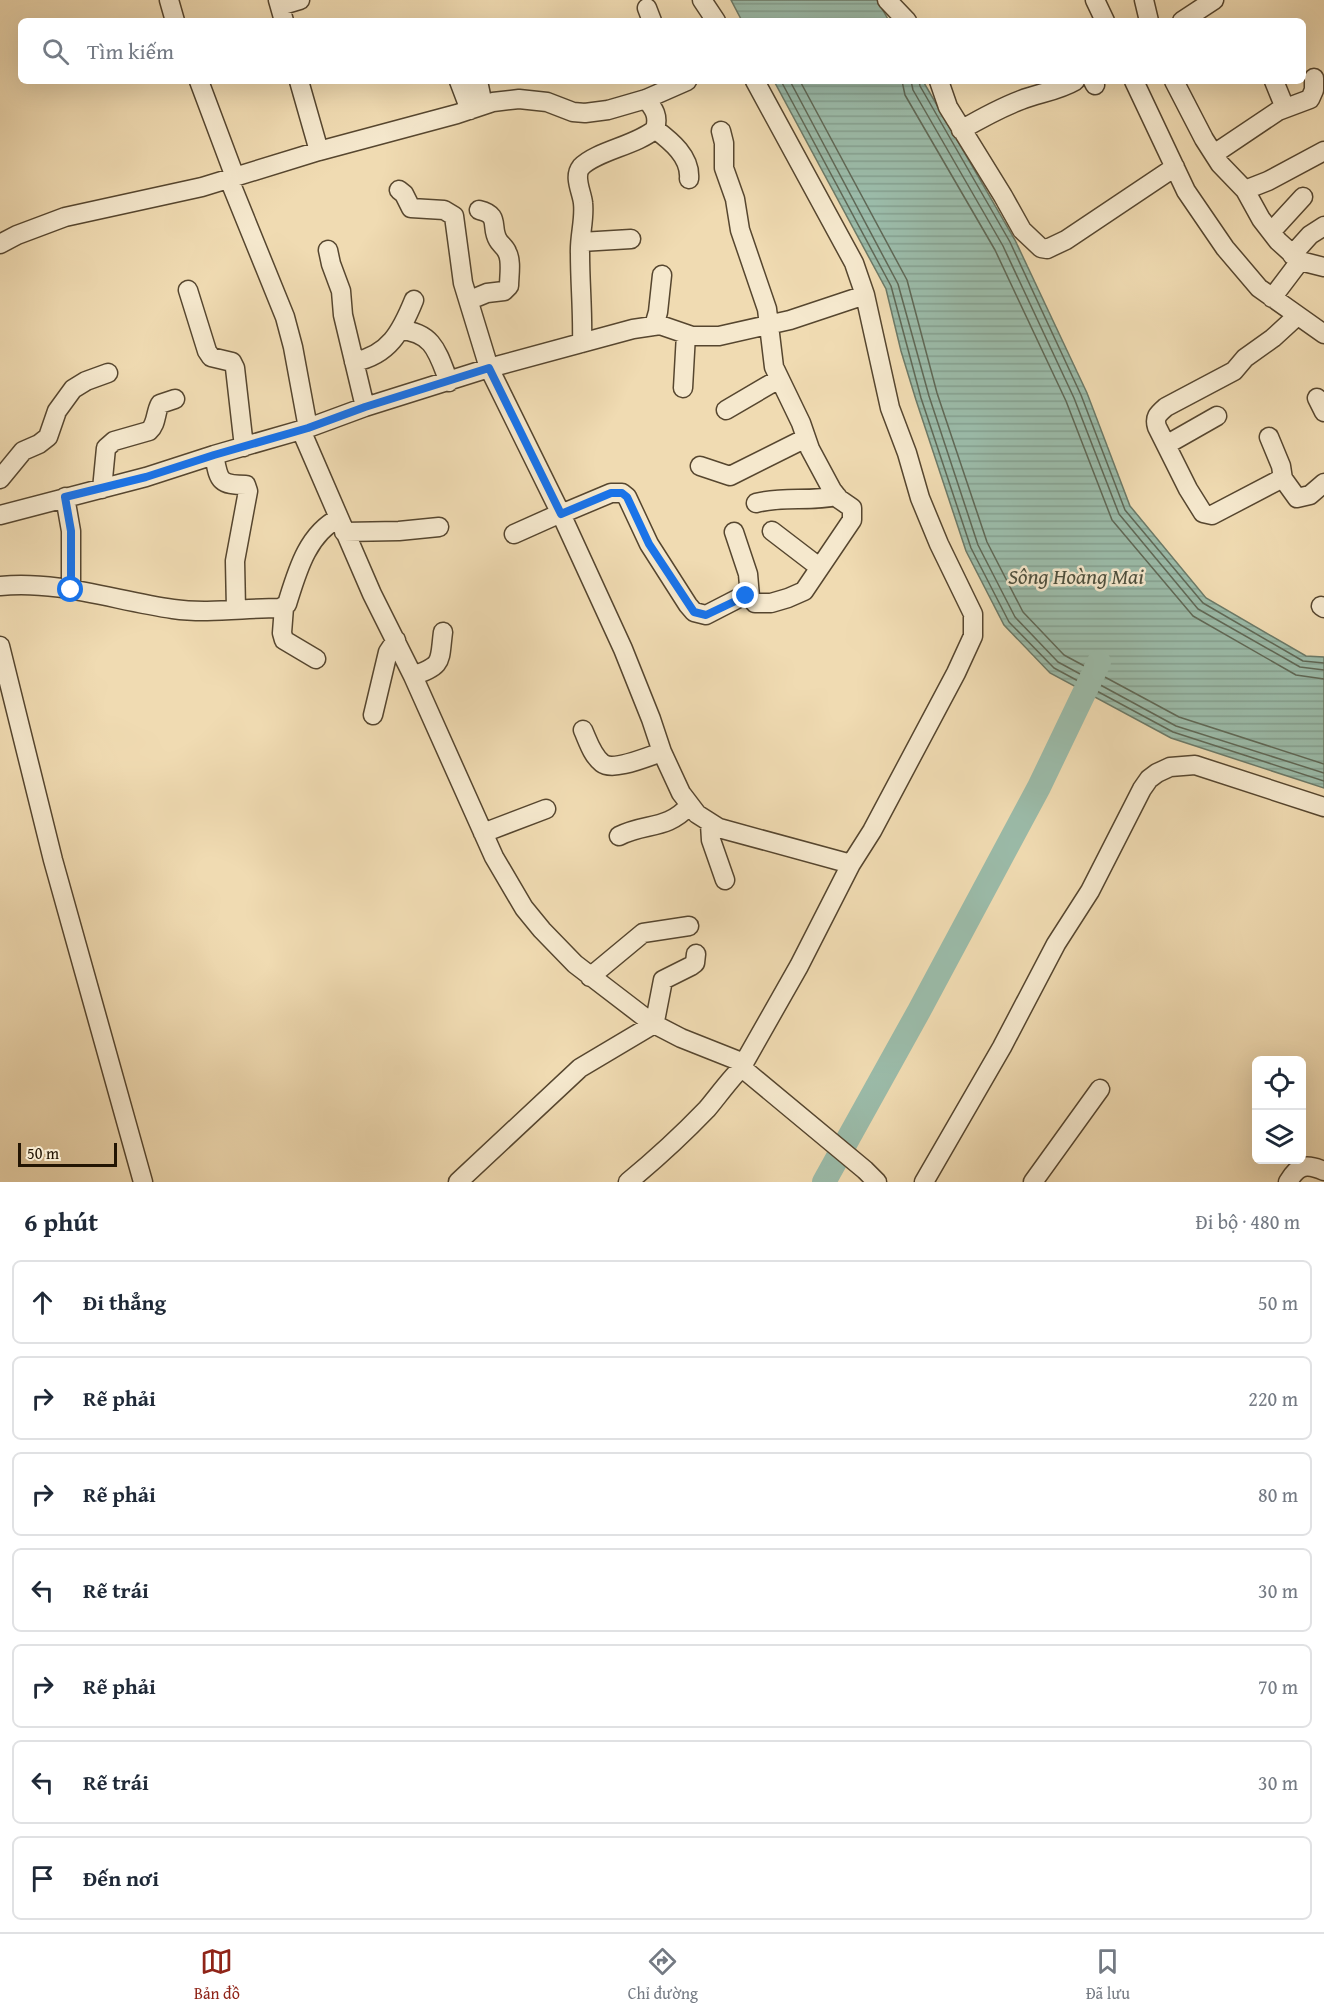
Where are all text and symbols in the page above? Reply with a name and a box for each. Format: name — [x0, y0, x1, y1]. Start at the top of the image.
search box — [18, 18, 1306, 84]
icon: search — [39, 35, 72, 68]
text: Tìm kiếm — [87, 35, 174, 67]
water label: Sông Hoàng Mai — [1008, 560, 1144, 592]
route start — [57, 576, 83, 602]
route end — [732, 582, 758, 608]
map controls — [1252, 1056, 1306, 1164]
button: locate — [1252, 1056, 1306, 1110]
button: layers — [1252, 1110, 1306, 1164]
scale bar — [18, 1140, 117, 1168]
text: 50 m — [27, 1141, 59, 1165]
text: 6 phút — [24, 1202, 98, 1241]
text: Đi bộ · 480 m — [1196, 1207, 1300, 1236]
icon: ahead — [26, 1286, 59, 1319]
text: Đi thẳng — [83, 1286, 166, 1318]
text: 50 m — [1258, 1288, 1298, 1317]
icon: right — [26, 1382, 59, 1415]
text: Rẽ phải — [83, 1382, 156, 1414]
text: 220 m — [1248, 1384, 1298, 1413]
icon: right — [26, 1478, 59, 1511]
text: Rẽ phải — [83, 1478, 156, 1510]
text: 80 m — [1258, 1480, 1298, 1509]
icon: left — [26, 1574, 59, 1607]
text: Rẽ trái — [83, 1574, 149, 1606]
text: 30 m — [1258, 1576, 1298, 1605]
icon: right — [26, 1670, 59, 1703]
text: Rẽ phải — [83, 1670, 156, 1702]
text: 70 m — [1258, 1672, 1298, 1701]
icon: left — [26, 1766, 59, 1799]
text: Rẽ trái — [83, 1766, 149, 1798]
text: 30 m — [1258, 1768, 1298, 1797]
icon: arrive — [26, 1862, 59, 1895]
text: Đến nơi — [83, 1862, 159, 1894]
tab: Bản đồ — [194, 1945, 240, 2005]
tab: Chỉ đường — [628, 1945, 698, 2005]
tab: Đã lưu — [1086, 1945, 1130, 2005]

